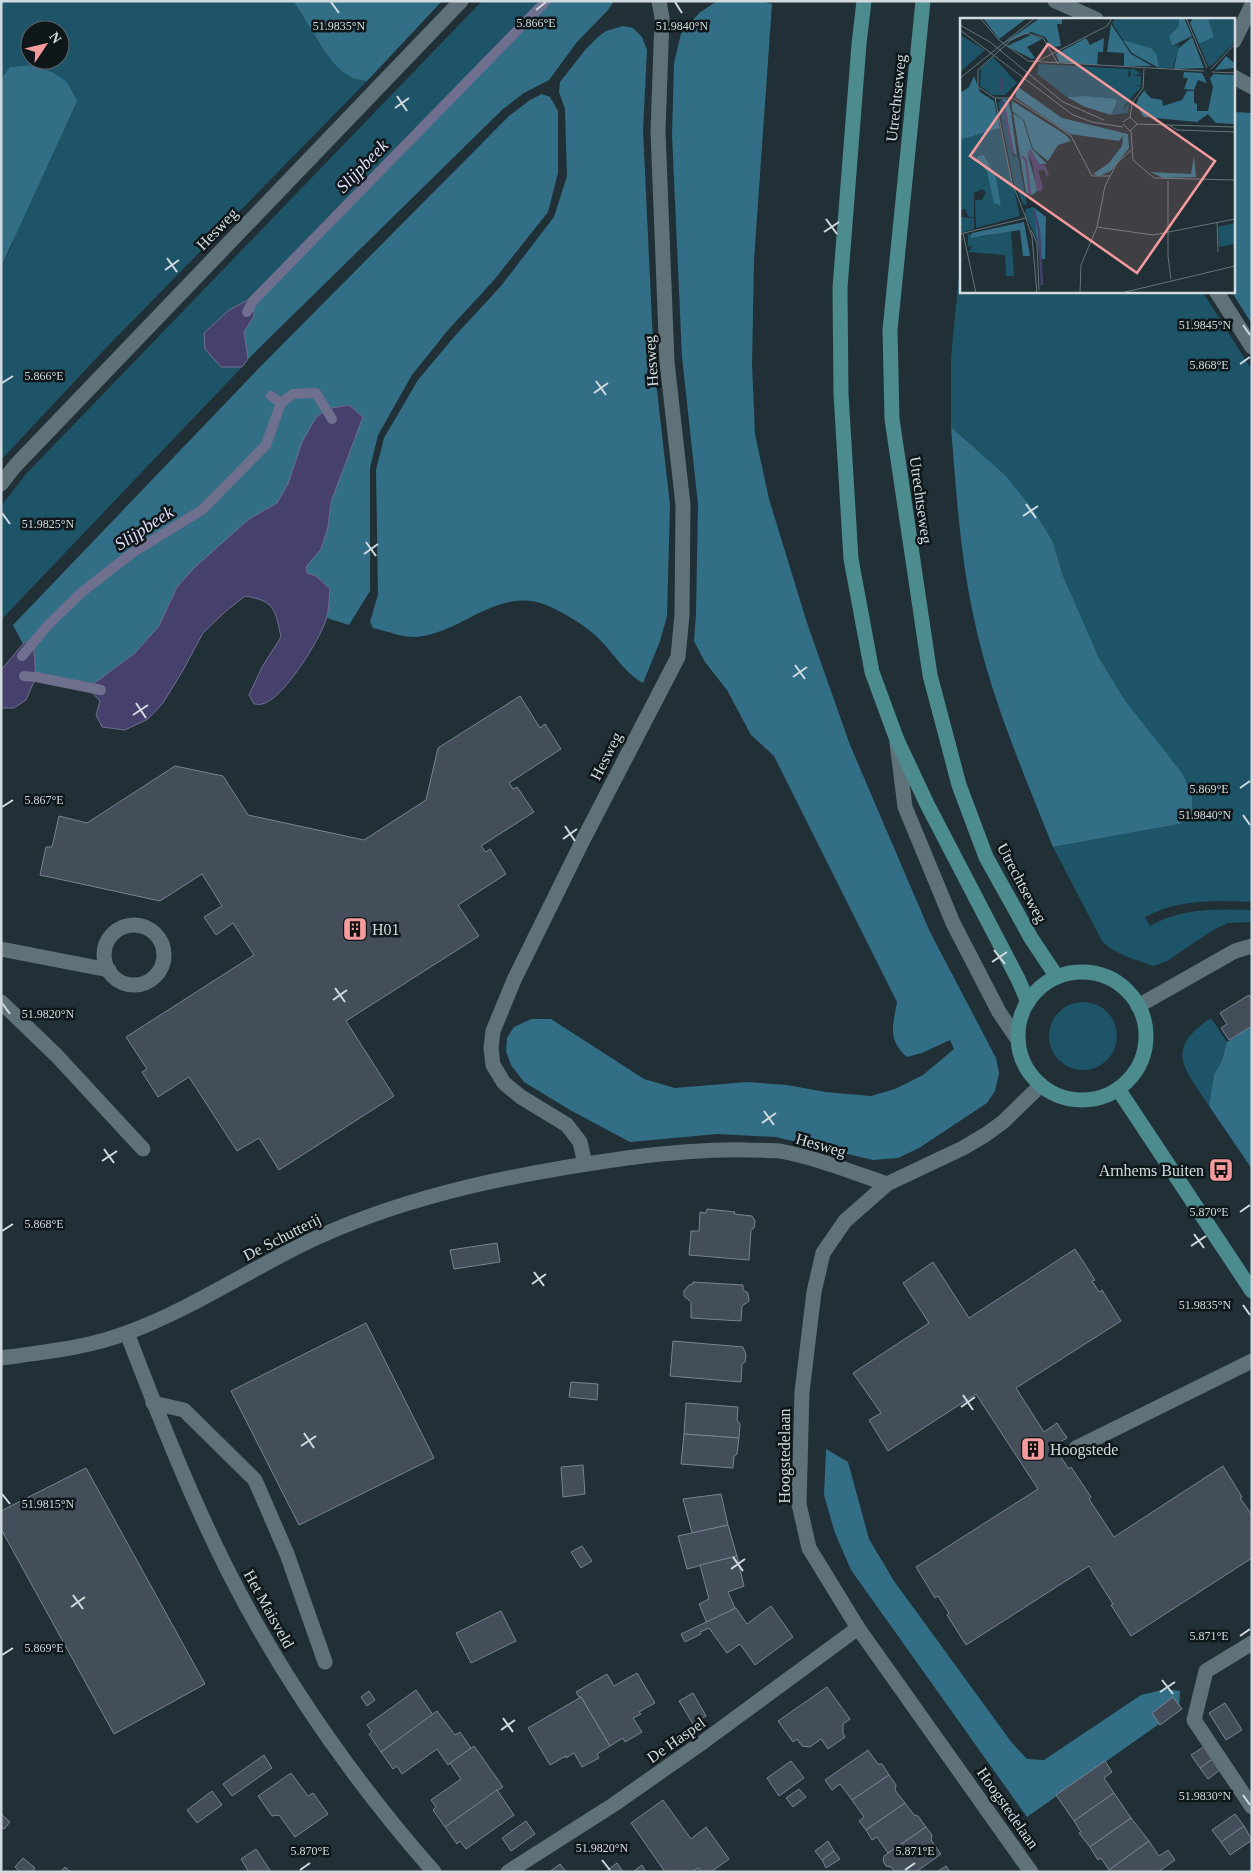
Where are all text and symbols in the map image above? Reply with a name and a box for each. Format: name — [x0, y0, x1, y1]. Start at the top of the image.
text: 5.866°E — [516, 16, 556, 30]
inset map — [960, 18, 1236, 292]
text: 51.9835°N — [313, 19, 366, 33]
text: 51.9840°N — [656, 19, 709, 33]
north arrow — [20, 20, 70, 70]
text: N — [46, 29, 64, 46]
street label: Utrechtseweg — [883, 53, 910, 143]
water label: Slijpbeek — [332, 135, 393, 197]
street label: Hesweg — [193, 205, 242, 254]
text: 51.9845°N — [1179, 318, 1232, 332]
street label: Hesweg — [641, 335, 662, 387]
text: 5.868°E — [1189, 358, 1229, 372]
text: 5.866°E — [24, 369, 64, 383]
street label: Utrechtseweg — [905, 455, 936, 545]
water label: Slijpbeek — [111, 501, 178, 554]
text: 51.9825°N — [22, 517, 75, 531]
street label: Hesweg — [587, 729, 626, 783]
text: 5.869°E — [1189, 782, 1229, 796]
text: 5.867°E — [24, 793, 64, 807]
text: 51.9840°N — [1179, 808, 1232, 822]
street label: Utrechtseweg — [993, 840, 1050, 926]
building icon: H01 — [342, 916, 368, 942]
place label: H01 — [372, 921, 400, 938]
text: 51.9820°N — [22, 1007, 75, 1021]
street label: Hesweg — [794, 1130, 848, 1161]
bus stop icon: Arnhems Buiten — [1208, 1157, 1234, 1183]
place label: Arnhems Buiten — [1099, 1162, 1204, 1179]
text: 5.870°E — [1189, 1205, 1229, 1219]
street label: De Schutterij — [240, 1210, 324, 1265]
text: 5.868°E — [24, 1217, 64, 1231]
text: 51.9835°N — [1179, 1298, 1232, 1312]
street label: Hoogstedelaan — [776, 1408, 794, 1504]
building icon: Hoogstede — [1020, 1436, 1046, 1462]
place label: Hoogstede — [1050, 1441, 1118, 1459]
text: 51.9815°N — [22, 1497, 75, 1511]
street label: Het Maisveld — [241, 1567, 297, 1651]
text: 5.871°E — [1189, 1629, 1229, 1643]
text: 5.869°E — [24, 1641, 64, 1655]
street label: De Haspel — [644, 1713, 709, 1767]
street label: Hoogstedelaan — [973, 1764, 1042, 1852]
text: 51.9830°N — [1179, 1789, 1232, 1803]
text: 51.9820°N — [576, 1841, 629, 1855]
text: 5.870°E — [290, 1844, 330, 1858]
text: 5.871°E — [895, 1844, 935, 1858]

